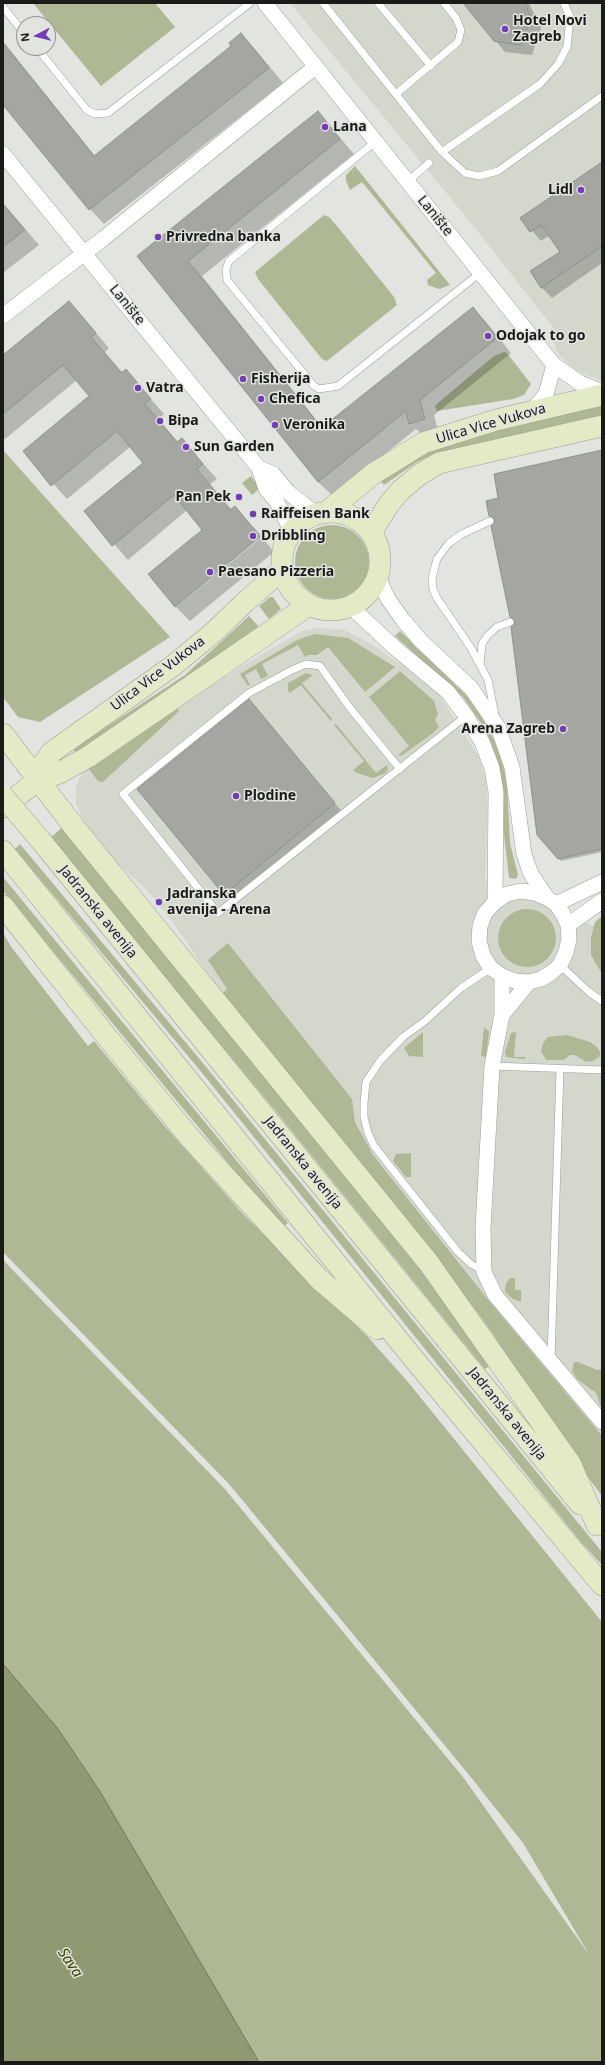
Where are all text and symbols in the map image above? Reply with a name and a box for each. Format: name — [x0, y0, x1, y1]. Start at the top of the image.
place label: Hotel Novi Zagreb — [513, 13, 587, 46]
north arrow — [16, 16, 56, 56]
marker: Hotel Novi Zagreb — [500, 24, 510, 34]
text: N — [17, 32, 33, 43]
place label: Lana — [333, 119, 367, 135]
marker: Lana — [320, 122, 330, 132]
place label: Lidl — [548, 182, 573, 198]
marker: Lidl — [576, 185, 586, 195]
street label: Lanište — [414, 192, 456, 240]
place label: Privredna banka — [166, 229, 281, 245]
marker: Privredna banka — [153, 232, 163, 242]
street label: Lanište — [106, 281, 148, 329]
place label: Odojak to go — [496, 328, 586, 344]
marker: Odojak to go — [483, 331, 493, 341]
place label: Fisherija — [251, 371, 310, 387]
marker: Fisherija — [238, 374, 248, 384]
place label: Vatra — [146, 380, 184, 396]
marker: Vatra — [133, 383, 143, 393]
place label: Chefica — [269, 391, 321, 407]
marker: Chefica — [256, 394, 266, 404]
street label: Ulica Vice Vukova — [434, 400, 548, 448]
place label: Bipa — [168, 413, 199, 429]
marker: Bipa — [155, 416, 165, 426]
place label: Veronika — [283, 417, 345, 433]
marker: Veronika — [270, 420, 280, 430]
place label: Sun Garden — [194, 439, 274, 455]
marker: Sun Garden — [181, 442, 191, 452]
place label: Pan Pek — [175, 489, 231, 505]
marker: Pan Pek — [234, 492, 244, 502]
place label: Raiffeisen Bank — [261, 506, 370, 522]
marker: Raiffeisen Bank — [248, 509, 258, 519]
place label: Dribbling — [261, 528, 326, 544]
marker: Dribbling — [248, 531, 258, 541]
place label: Paesano Pizzeria — [218, 564, 334, 580]
marker: Paesano Pizzeria — [205, 567, 215, 577]
street label: Ulica Vice Vukova — [108, 633, 208, 715]
place label: Arena Zagreb — [461, 721, 555, 737]
marker: Arena Zagreb — [558, 724, 568, 734]
place label: Plodine — [244, 788, 296, 804]
marker: Plodine — [231, 791, 241, 801]
street label: Jadranska avenija — [55, 862, 141, 962]
place label: Jadranska avenija - Arena — [167, 886, 271, 918]
marker: Jadranska avenija - Arena — [154, 897, 164, 907]
street label: Jadranska avenija — [260, 1113, 346, 1213]
street label: Jadranska avenija — [464, 1364, 550, 1464]
water label: Sava — [54, 1945, 86, 1981]

